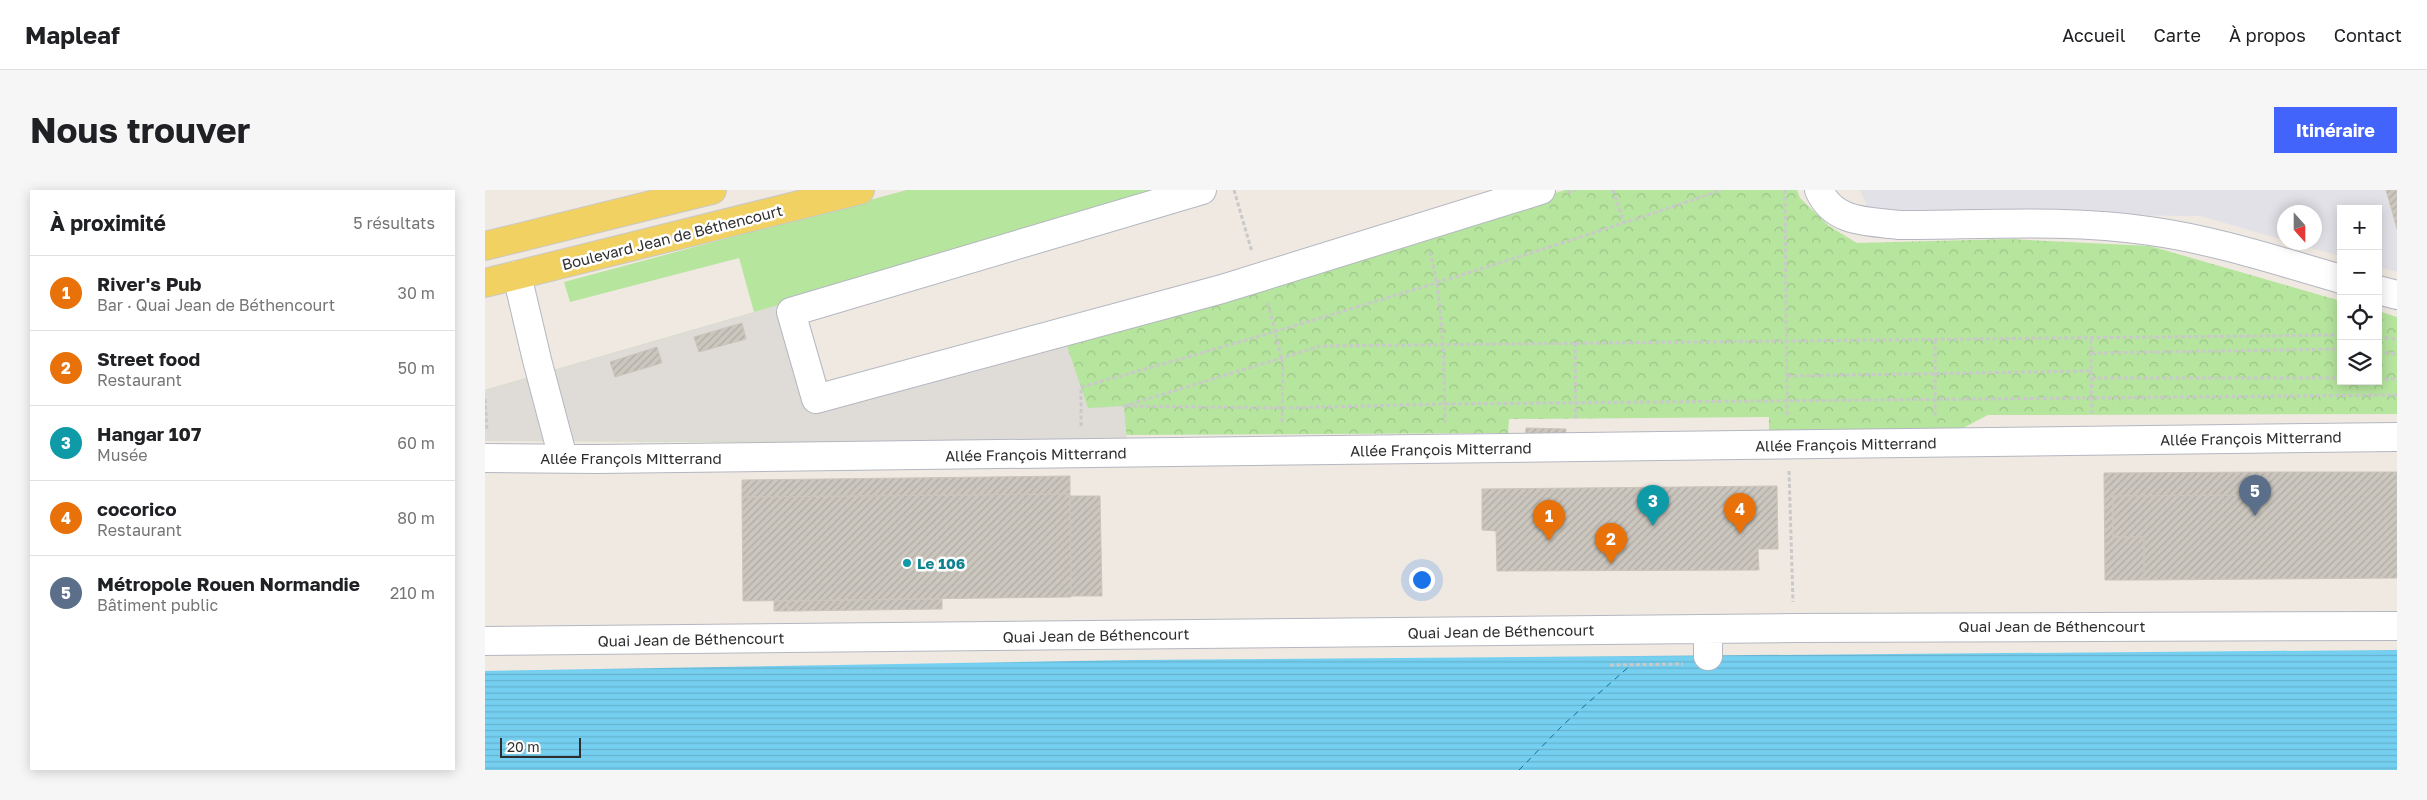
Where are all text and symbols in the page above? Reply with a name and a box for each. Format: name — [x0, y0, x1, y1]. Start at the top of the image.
text: Mapleaf — [25, 20, 120, 49]
text: Accueil — [2062, 24, 2126, 46]
text: Carte — [2154, 24, 2201, 46]
text: À propos — [2229, 24, 2306, 46]
text: Contact — [2334, 24, 2402, 46]
button: Itinéraire — [2274, 107, 2397, 153]
text: Nous trouver — [30, 109, 250, 151]
street label: Boulevard Jean de Béthencourt — [560, 201, 784, 273]
north arrow — [2277, 205, 2322, 250]
map controls — [2337, 205, 2382, 385]
button: + — [2337, 205, 2382, 250]
text: À proximité — [50, 210, 166, 236]
text: 5 résultats — [353, 213, 435, 233]
button: − — [2337, 250, 2382, 295]
text: River's Pub — [97, 272, 201, 295]
text: 1 — [62, 283, 70, 303]
text: 30 m — [398, 283, 435, 303]
text: Bar · Quai Jean de Béthencourt — [97, 295, 335, 315]
button: locate — [2337, 295, 2382, 340]
button: layers — [2337, 340, 2382, 385]
text: Street food — [97, 347, 200, 370]
text: 2 — [61, 358, 71, 378]
text: 50 m — [398, 358, 435, 378]
text: Restaurant — [97, 370, 182, 390]
text: Hangar 107 — [97, 422, 201, 445]
street label: Allée François Mitterrand — [2160, 427, 2342, 449]
text: 3 — [61, 433, 71, 453]
text: 60 m — [397, 433, 435, 453]
street label: Allée François Mitterrand — [1755, 433, 1937, 455]
street label: Allée François Mitterrand — [1350, 438, 1532, 460]
street label: Allée François Mitterrand — [945, 443, 1127, 465]
text: Musée — [97, 445, 147, 465]
street label: Allée François Mitterrand — [540, 449, 722, 467]
pin: 5 — [2239, 475, 2271, 516]
pin: 3 — [1637, 485, 1669, 526]
pin: 4 — [1724, 493, 1756, 534]
text: cocorico — [97, 497, 177, 520]
pin: 1 — [1533, 500, 1565, 541]
text: 4 — [61, 508, 71, 528]
text: 80 m — [397, 508, 435, 528]
text: Restaurant — [97, 520, 182, 540]
pin: 2 — [1595, 523, 1627, 564]
place label: Le 106 — [917, 554, 965, 572]
marker: Le 106 — [901, 557, 913, 569]
your location — [1409, 567, 1435, 593]
text: Métropole Rouen Normandie — [97, 572, 360, 595]
text: 5 — [61, 583, 71, 603]
text: 210 m — [390, 583, 435, 603]
text: Bâtiment public — [97, 595, 218, 615]
street label: Quai Jean de Béthencourt — [1959, 617, 2145, 635]
street label: Quai Jean de Béthencourt — [1407, 620, 1595, 642]
street label: Quai Jean de Béthencourt — [1002, 624, 1190, 646]
street label: Quai Jean de Béthencourt — [597, 628, 785, 650]
scale bar — [500, 735, 581, 758]
text: 20 m — [507, 738, 540, 755]

